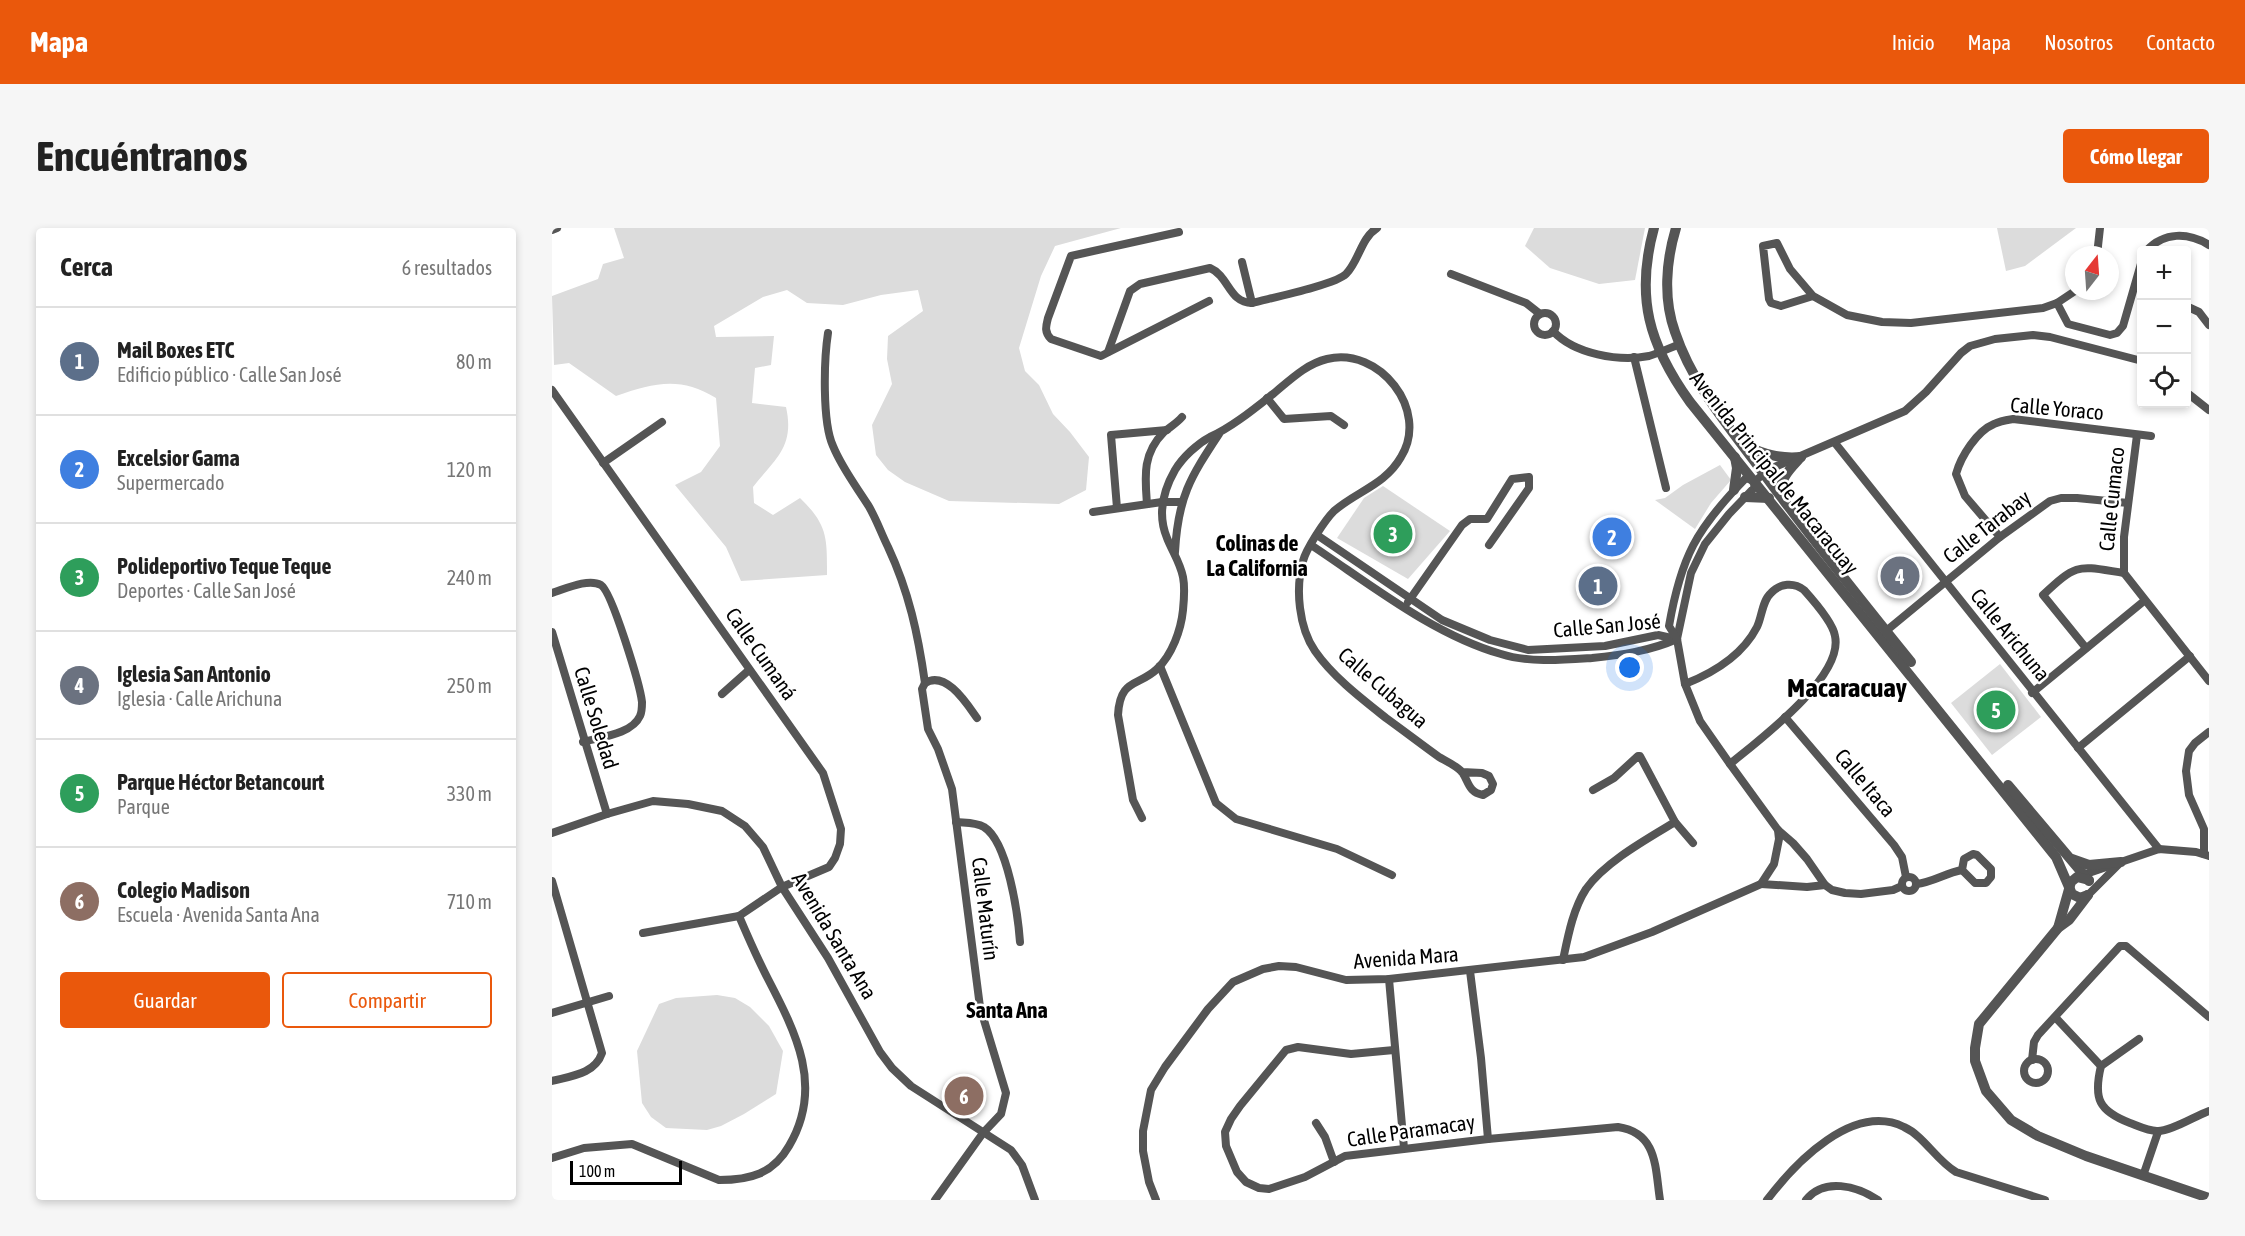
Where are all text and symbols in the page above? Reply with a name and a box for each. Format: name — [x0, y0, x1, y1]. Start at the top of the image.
text: Mapa — [30, 26, 88, 58]
text: Inicio — [1892, 30, 1935, 54]
text: Mapa — [1968, 30, 2011, 54]
text: Nosotros — [2044, 30, 2113, 54]
text: Contacto — [2146, 30, 2215, 54]
button: Cómo llegar — [2063, 129, 2209, 183]
text: Encuéntranos — [36, 132, 248, 180]
north arrow — [2065, 246, 2119, 300]
map controls — [2137, 246, 2191, 408]
button: + — [2137, 246, 2191, 300]
text: Cerca — [60, 252, 113, 282]
text: 6 resultados — [402, 256, 492, 279]
button: − — [2137, 300, 2191, 354]
text: Mail Boxes ETC — [117, 337, 234, 363]
text: 1 — [75, 350, 84, 373]
text: 80 m — [456, 350, 492, 373]
button: locate — [2137, 354, 2191, 408]
text: Edificio público · Calle San José — [117, 363, 342, 386]
street label: Avenida Principal de Macaracuay — [1686, 366, 1864, 579]
street label: Calle Yoraco — [2009, 392, 2105, 424]
text: Excelsior Gama — [117, 445, 240, 471]
street label: Calle Cumaco — [2094, 446, 2128, 552]
text: 2 — [75, 458, 84, 481]
text: 120 m — [447, 458, 492, 481]
text: Supermercado — [117, 471, 224, 494]
street label: Calle Tarabay — [1938, 485, 2035, 568]
pin: 3 — [1374, 512, 1412, 556]
pin: 2 — [1592, 514, 1632, 560]
district label: Colinas de La California — [1206, 530, 1308, 581]
text: Polideportivo Teque Teque — [117, 553, 331, 579]
pin: 4 — [1880, 554, 1920, 598]
pin: 1 — [1578, 564, 1618, 608]
text: 3 — [75, 566, 84, 589]
text: 240 m — [447, 566, 492, 589]
text: Deportes · Calle San José — [117, 579, 296, 602]
street label: Calle Arichuna — [1966, 583, 2055, 685]
street label: Calle Cumaná — [721, 603, 802, 704]
street label: Calle San José — [1552, 608, 1662, 642]
street label: Calle Cubagua — [1334, 642, 1433, 733]
your location — [1615, 653, 1644, 682]
text: Iglesia San Antonio — [117, 661, 271, 687]
street label: Calle Soledad — [570, 664, 624, 772]
district label: Macaracuay — [1787, 672, 1907, 703]
text: 4 — [75, 674, 84, 697]
text: 250 m — [447, 674, 492, 697]
text: Iglesia · Calle Arichuna — [117, 687, 282, 710]
pin: 5 — [1976, 688, 2016, 732]
street label: Calle Itaca — [1830, 744, 1901, 821]
text: Parque Héctor Betancourt — [117, 769, 324, 795]
text: 5 — [75, 782, 84, 805]
text: 330 m — [447, 782, 492, 805]
text: Parque — [117, 795, 170, 818]
street label: Calle Maturín — [968, 856, 1004, 962]
street label: Avenida Santa Ana — [788, 868, 882, 1003]
text: Colegio Madison — [117, 877, 250, 903]
text: 6 — [75, 890, 84, 913]
text: 710 m — [447, 890, 492, 913]
text: Escuela · Avenida Santa Ana — [117, 903, 320, 926]
street label: Avenida Mara — [1353, 941, 1459, 973]
button: Guardar — [60, 972, 270, 1028]
button: Compartir — [282, 972, 492, 1028]
district label: Santa Ana — [966, 997, 1048, 1023]
pin: 6 — [944, 1074, 984, 1118]
street label: Calle Paramacay — [1345, 1109, 1477, 1151]
scale bar — [570, 1158, 682, 1186]
text: 100 m — [579, 1162, 615, 1180]

